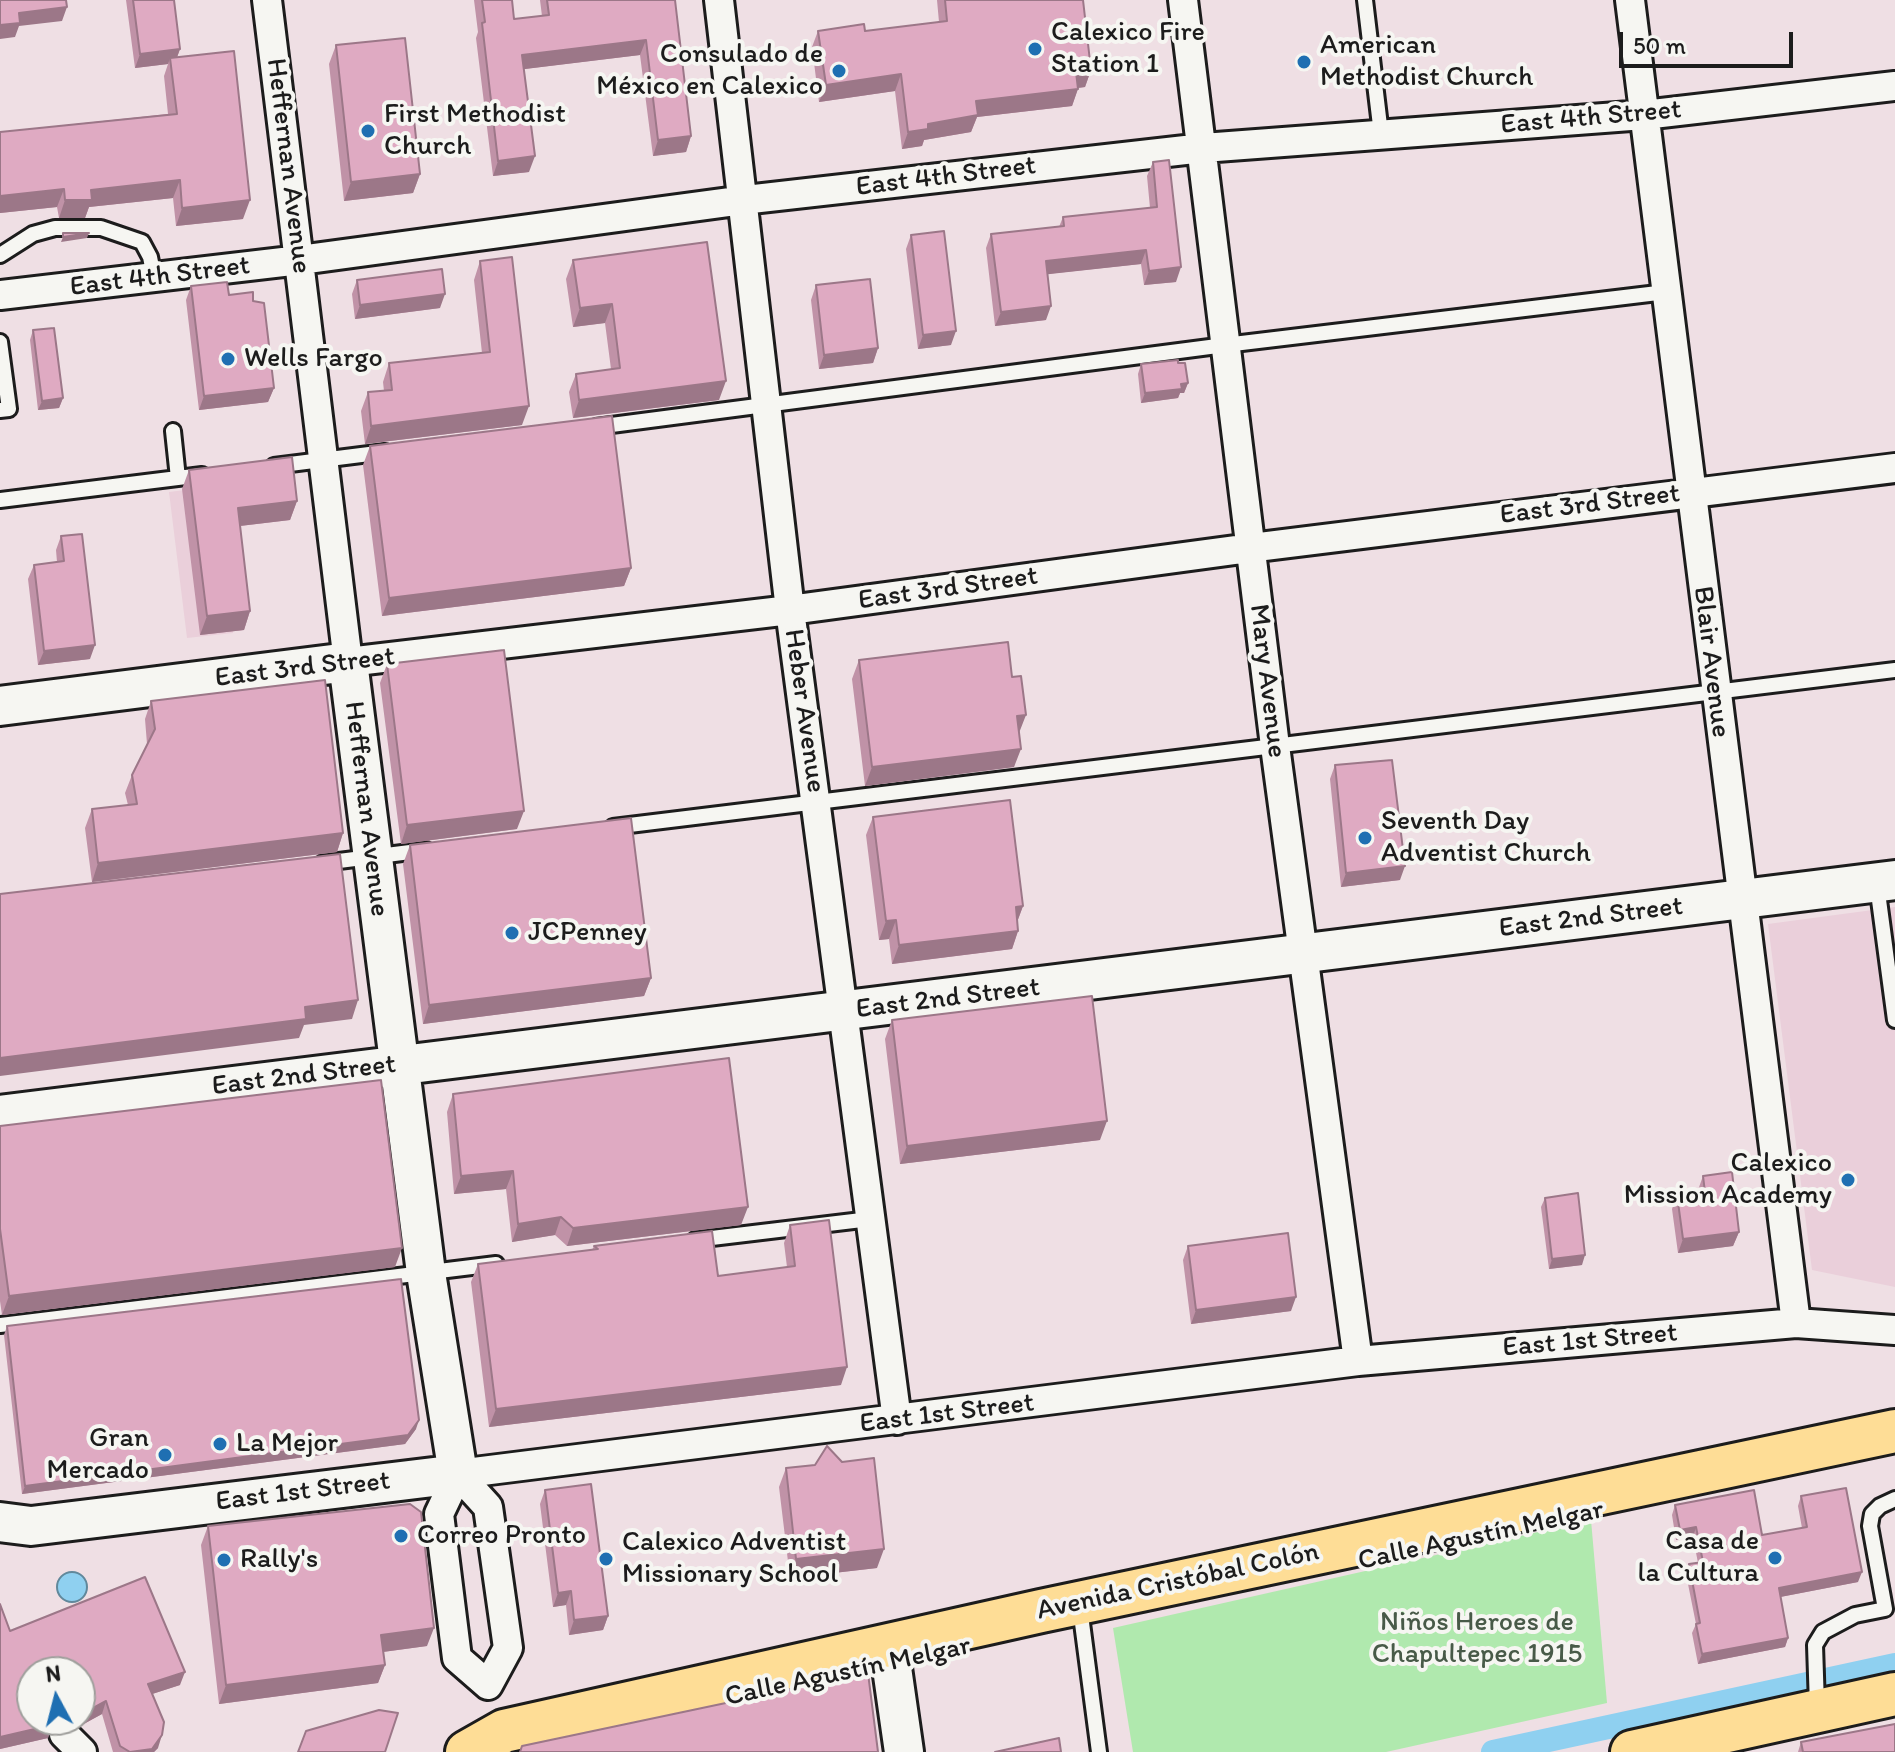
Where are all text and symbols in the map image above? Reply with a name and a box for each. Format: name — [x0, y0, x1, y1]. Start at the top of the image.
place label: Calexico Fire Station 1 — [1051, 16, 1205, 82]
scale bar — [1623, 16, 1797, 66]
place label: American Methodist Church — [1320, 29, 1533, 95]
text: 50 m — [1633, 31, 1686, 60]
place label: Consulado de México en Calexico — [596, 38, 823, 104]
marker: Calexico Fire Station 1 — [1026, 40, 1044, 58]
marker: American Methodist Church — [1295, 53, 1313, 71]
street label: Heffernan Avenue — [258, 56, 318, 276]
marker: Consulado de México en Calexico — [830, 62, 848, 80]
street label: East 4th Street — [1499, 93, 1683, 143]
place label: First Methodist Church — [384, 98, 566, 164]
marker: First Methodist Church — [359, 122, 377, 140]
street label: East 4th Street — [854, 149, 1038, 205]
street label: East 4th Street — [68, 249, 252, 305]
place label: Wells Fargo — [244, 342, 383, 376]
marker: Wells Fargo — [219, 350, 237, 368]
street label: East 3rd Street — [1498, 477, 1682, 533]
street label: East 3rd Street — [856, 560, 1040, 618]
street label: Blair Avenue — [1685, 584, 1737, 740]
street label: Mary Avenue — [1241, 602, 1293, 760]
street label: Heber Avenue — [776, 627, 832, 795]
street label: East 3rd Street — [213, 640, 397, 696]
street label: Heffernan Avenue — [336, 699, 396, 919]
place label: Seventh Day Adventist Church — [1381, 805, 1591, 871]
marker: Seventh Day Adventist Church — [1356, 829, 1374, 847]
street label: East 2nd Street — [1497, 890, 1685, 946]
place label: JCPenney — [528, 916, 647, 950]
marker: JCPenney — [503, 924, 521, 942]
street label: East 2nd Street — [854, 971, 1042, 1027]
street label: East 2nd Street — [210, 1048, 398, 1104]
place label: Calexico Mission Academy — [1624, 1147, 1832, 1213]
marker: Calexico Mission Academy — [1839, 1171, 1857, 1189]
street label: East 1st Street — [1501, 1317, 1679, 1365]
street label: East 1st Street — [858, 1387, 1036, 1441]
place label: Gran Mercado — [47, 1422, 149, 1488]
place label: La Mejor — [236, 1427, 338, 1461]
marker: La Mejor — [211, 1435, 229, 1453]
marker: Gran Mercado — [156, 1446, 174, 1464]
street label: East 1st Street — [214, 1465, 392, 1519]
street label: Calle Agustín Melgar — [1355, 1494, 1607, 1578]
place label: Correo Pronto — [417, 1519, 586, 1553]
place label: Casa de la Cultura — [1638, 1525, 1759, 1591]
place label: Calexico Adventist Missionary School — [622, 1526, 846, 1592]
marker: Correo Pronto — [392, 1527, 410, 1545]
street label: Avenida Cristóbal Colón — [1034, 1536, 1322, 1628]
place label: Rally's — [240, 1543, 318, 1577]
marker: Casa de la Cultura — [1766, 1549, 1784, 1567]
marker: Calexico Adventist Missionary School — [597, 1550, 615, 1568]
marker: Rally's — [215, 1551, 233, 1569]
park label: Niños Heroes de Chapultepec 1915 — [1372, 1606, 1582, 1672]
street label: Calle Agustín Melgar — [722, 1630, 974, 1714]
north arrow — [16, 1656, 96, 1736]
text: N — [44, 1659, 62, 1688]

